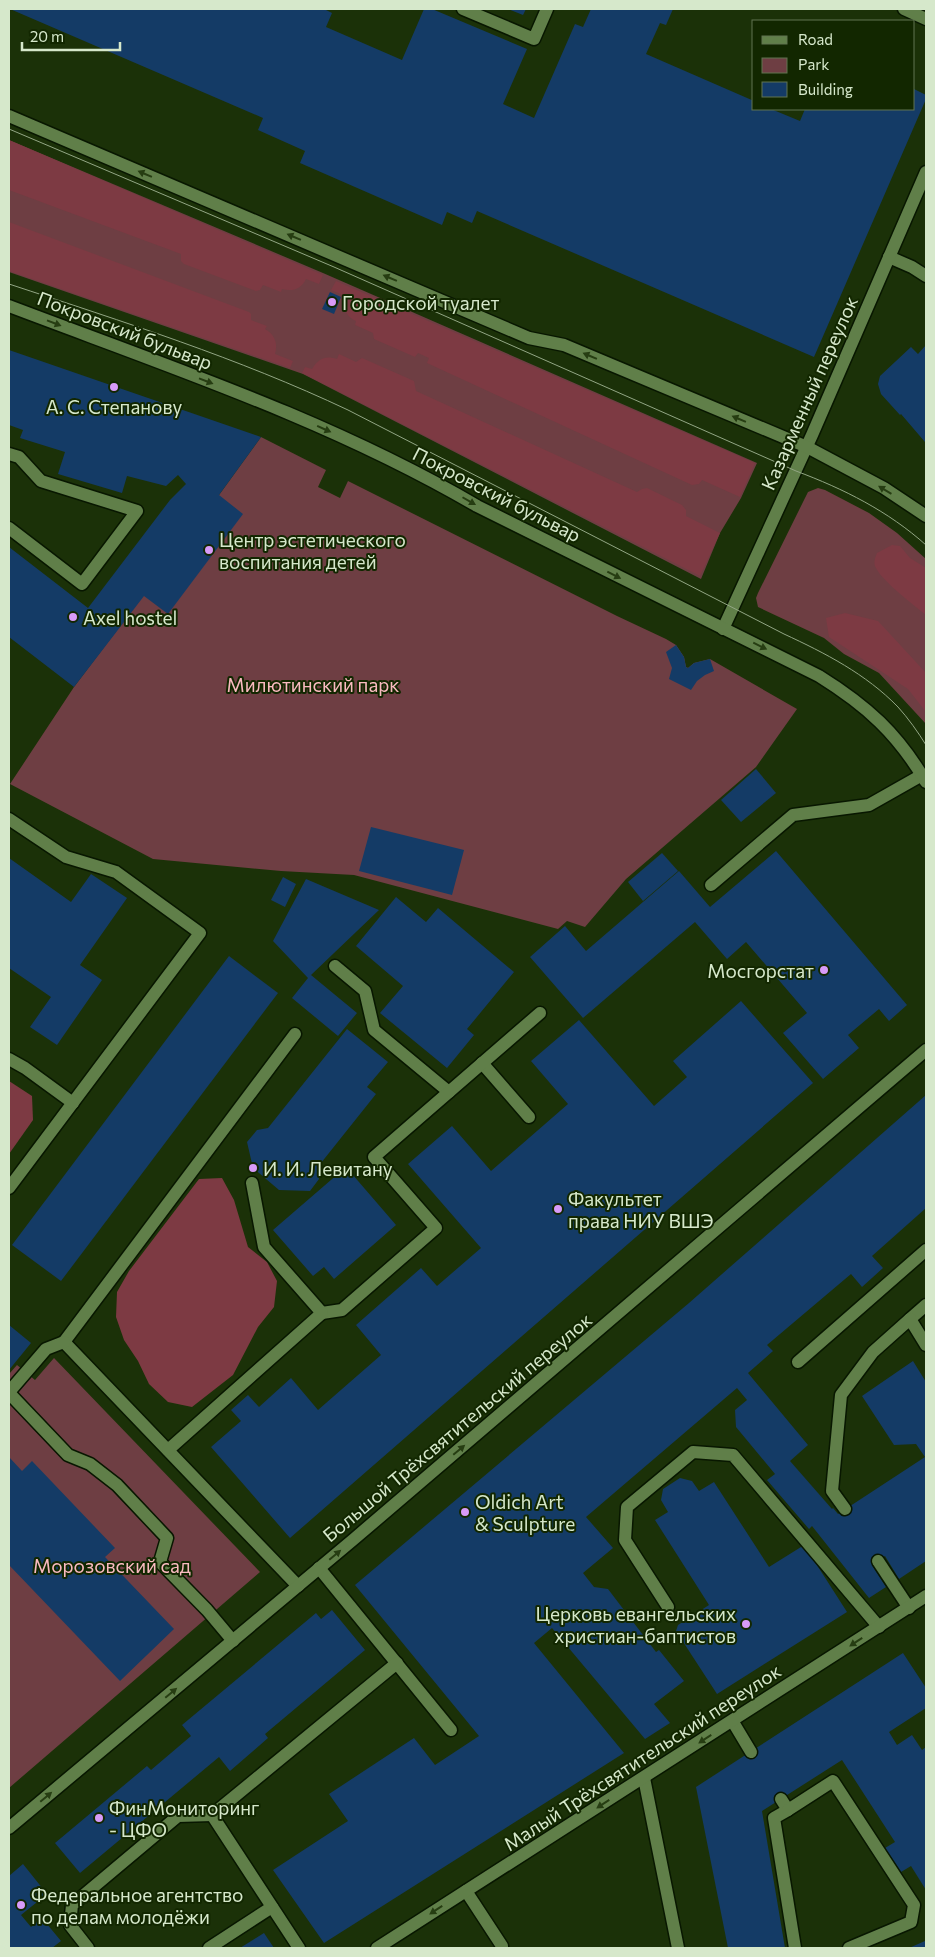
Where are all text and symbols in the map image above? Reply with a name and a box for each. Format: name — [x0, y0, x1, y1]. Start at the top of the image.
scale bar — [22, 20, 120, 52]
legend — [752, 20, 915, 110]
text: 20 m — [30, 27, 64, 45]
text: Road — [798, 30, 833, 48]
text: Park — [798, 55, 829, 73]
text: Building — [798, 80, 853, 98]
one-way arrow — [138, 169, 152, 177]
one-way arrow — [286, 233, 301, 241]
one-way arrow — [383, 273, 397, 281]
street label: Покровский бульвар — [34, 286, 216, 374]
place label: Городской туалет — [342, 291, 500, 314]
street label: Казарменный переулок — [756, 293, 862, 493]
marker: Городской туалет — [326, 296, 338, 308]
one-way arrow — [47, 319, 62, 327]
one-way arrow — [582, 352, 597, 359]
one-way arrow — [199, 377, 214, 385]
marker: А. С. Степанову — [108, 381, 120, 393]
place label: А. С. Степанову — [46, 395, 182, 418]
one-way arrow — [732, 414, 746, 422]
one-way arrow — [317, 426, 331, 434]
street label: Покровский бульвар — [409, 442, 585, 546]
one-way arrow — [879, 485, 892, 494]
one-way arrow — [463, 497, 476, 506]
place label: Центр эстетического воспитания детей — [219, 528, 406, 573]
marker: Центр эстетического воспитания детей — [203, 544, 215, 556]
one-way arrow — [607, 571, 621, 579]
place label: Axel hostel — [83, 606, 177, 629]
marker: Axel hostel — [67, 611, 79, 623]
one-way arrow — [753, 643, 767, 651]
park label: Милютинский парк — [226, 673, 400, 696]
place label: Мосгорстат — [707, 959, 814, 982]
marker: Мосгорстат — [818, 964, 830, 976]
place label: И. И. Левитану — [263, 1157, 393, 1180]
marker: И. И. Левитану — [247, 1162, 259, 1174]
place label: Факультет права НИУ ВШЭ — [568, 1187, 714, 1232]
marker: Факультет права НИУ ВШЭ — [552, 1203, 564, 1215]
street label: Большой Трёхсвятительский переулок — [318, 1308, 596, 1546]
one-way arrow — [453, 1444, 466, 1455]
place label: Oldich Art & Sculpture — [475, 1490, 575, 1535]
marker: Oldich Art & Sculpture — [459, 1506, 471, 1518]
one-way arrow — [329, 1549, 342, 1560]
park label: Морозовский сад — [33, 1554, 191, 1577]
place label: Церковь евангельских христиан-баптистов — [535, 1602, 736, 1647]
marker: Церковь евангельских христиан-баптистов — [740, 1618, 752, 1630]
one-way arrow — [849, 1637, 863, 1647]
street label: Малый Трёхсвятительский переулок — [499, 1659, 785, 1855]
one-way arrow — [164, 1687, 177, 1698]
one-way arrow — [698, 1735, 711, 1744]
one-way arrow — [39, 1792, 52, 1803]
place label: ФинМониторинг - ЦФО — [109, 1796, 259, 1841]
one-way arrow — [596, 1799, 609, 1809]
marker: ФинМониторинг - ЦФО — [93, 1812, 105, 1824]
place label: Федеральное агентство по делам молодёжи — [31, 1883, 243, 1928]
marker: Федеральное агентство по делам молодёжи — [15, 1899, 27, 1911]
one-way arrow — [430, 1906, 443, 1915]

